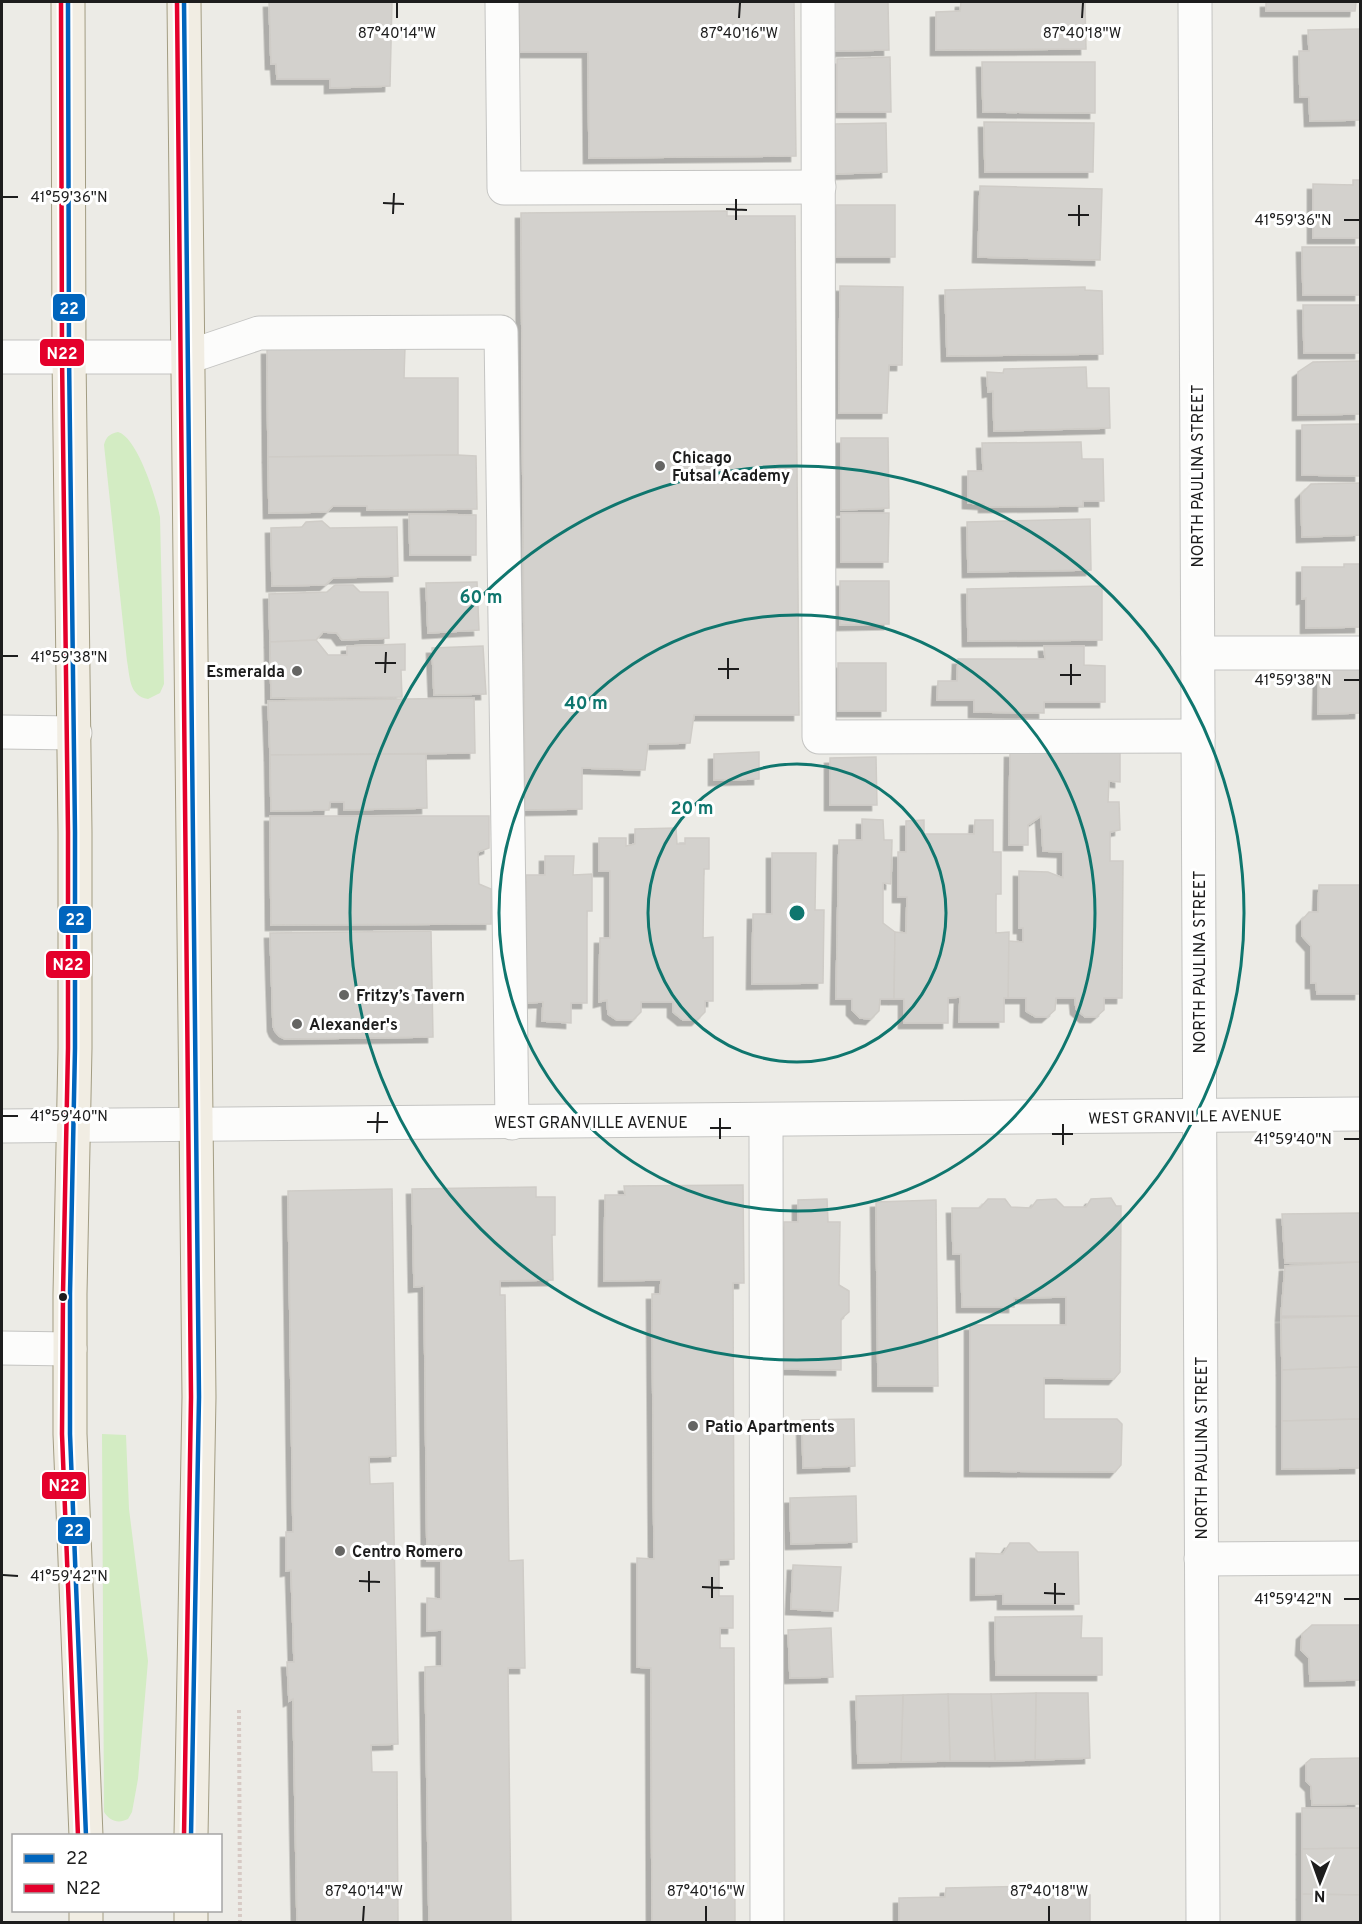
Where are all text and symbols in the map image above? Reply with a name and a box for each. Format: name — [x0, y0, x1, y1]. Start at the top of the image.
text: 87°40'14"W — [358, 25, 436, 44]
text: 87°40'16"W — [700, 25, 778, 44]
text: 87°40'18"W — [1043, 25, 1121, 44]
text: 41°59'36"N — [30, 189, 108, 208]
text: 41°59'36"N — [1254, 212, 1332, 231]
line badge: 22 — [52, 293, 86, 322]
text: 22 — [59, 300, 79, 320]
line badge: N22 — [39, 338, 85, 367]
text: N22 — [46, 345, 78, 365]
street label: NORTH PAULINA STREET — [1189, 384, 1209, 568]
place label: Chicago Futsal Academy — [672, 449, 790, 487]
marker: Chicago Futsal Academy — [653, 459, 667, 473]
text: 60 m — [459, 587, 503, 610]
text: 41°59'38"N — [30, 649, 108, 668]
place label: Esmeralda — [206, 663, 285, 683]
marker: Esmeralda — [290, 664, 304, 678]
text: 41°59'38"N — [1254, 672, 1332, 691]
text: 40 m — [564, 693, 608, 716]
text: 20 m — [670, 798, 714, 821]
street label: NORTH PAULINA STREET — [1191, 870, 1211, 1054]
centre of rings — [787, 903, 807, 923]
line badge: 22 — [58, 905, 92, 934]
text: 22 — [65, 911, 85, 931]
line badge: N22 — [45, 950, 91, 979]
text: N22 — [52, 956, 84, 976]
place label: Fritzy’s Tavern — [356, 987, 465, 1007]
marker: Fritzy’s Tavern — [337, 988, 351, 1002]
place label: Alexander's — [309, 1016, 398, 1036]
marker: Alexander's — [290, 1017, 304, 1031]
street label: WEST GRANVILLE AVENUE — [1088, 1106, 1282, 1130]
text: 41°59'40"N — [30, 1108, 108, 1127]
street label: WEST GRANVILLE AVENUE — [494, 1114, 688, 1134]
text: 41°59'40"N — [1254, 1131, 1332, 1150]
unlabelled marker — [57, 1291, 69, 1303]
street label: NORTH PAULINA STREET — [1193, 1356, 1213, 1540]
place label: Patio Apartments — [705, 1418, 835, 1438]
marker: Patio Apartments — [686, 1419, 700, 1433]
line badge: N22 — [41, 1471, 87, 1500]
text: N22 — [48, 1477, 80, 1497]
line badge: 22 — [57, 1516, 91, 1545]
text: 22 — [64, 1522, 84, 1542]
place label: Centro Romero — [352, 1543, 463, 1563]
marker: Centro Romero — [333, 1544, 347, 1558]
text: 41°59'42"N — [30, 1568, 108, 1587]
text: 41°59'42"N — [1254, 1591, 1332, 1610]
legend — [12, 1834, 222, 1912]
text: 22 — [66, 1848, 88, 1871]
north arrow — [1290, 1852, 1350, 1912]
text: N22 — [66, 1878, 101, 1901]
text: 87°40'14"W — [325, 1883, 403, 1902]
text: 87°40'16"W — [667, 1883, 745, 1902]
text: 87°40'18"W — [1010, 1883, 1088, 1902]
text: N — [1314, 1885, 1326, 1905]

